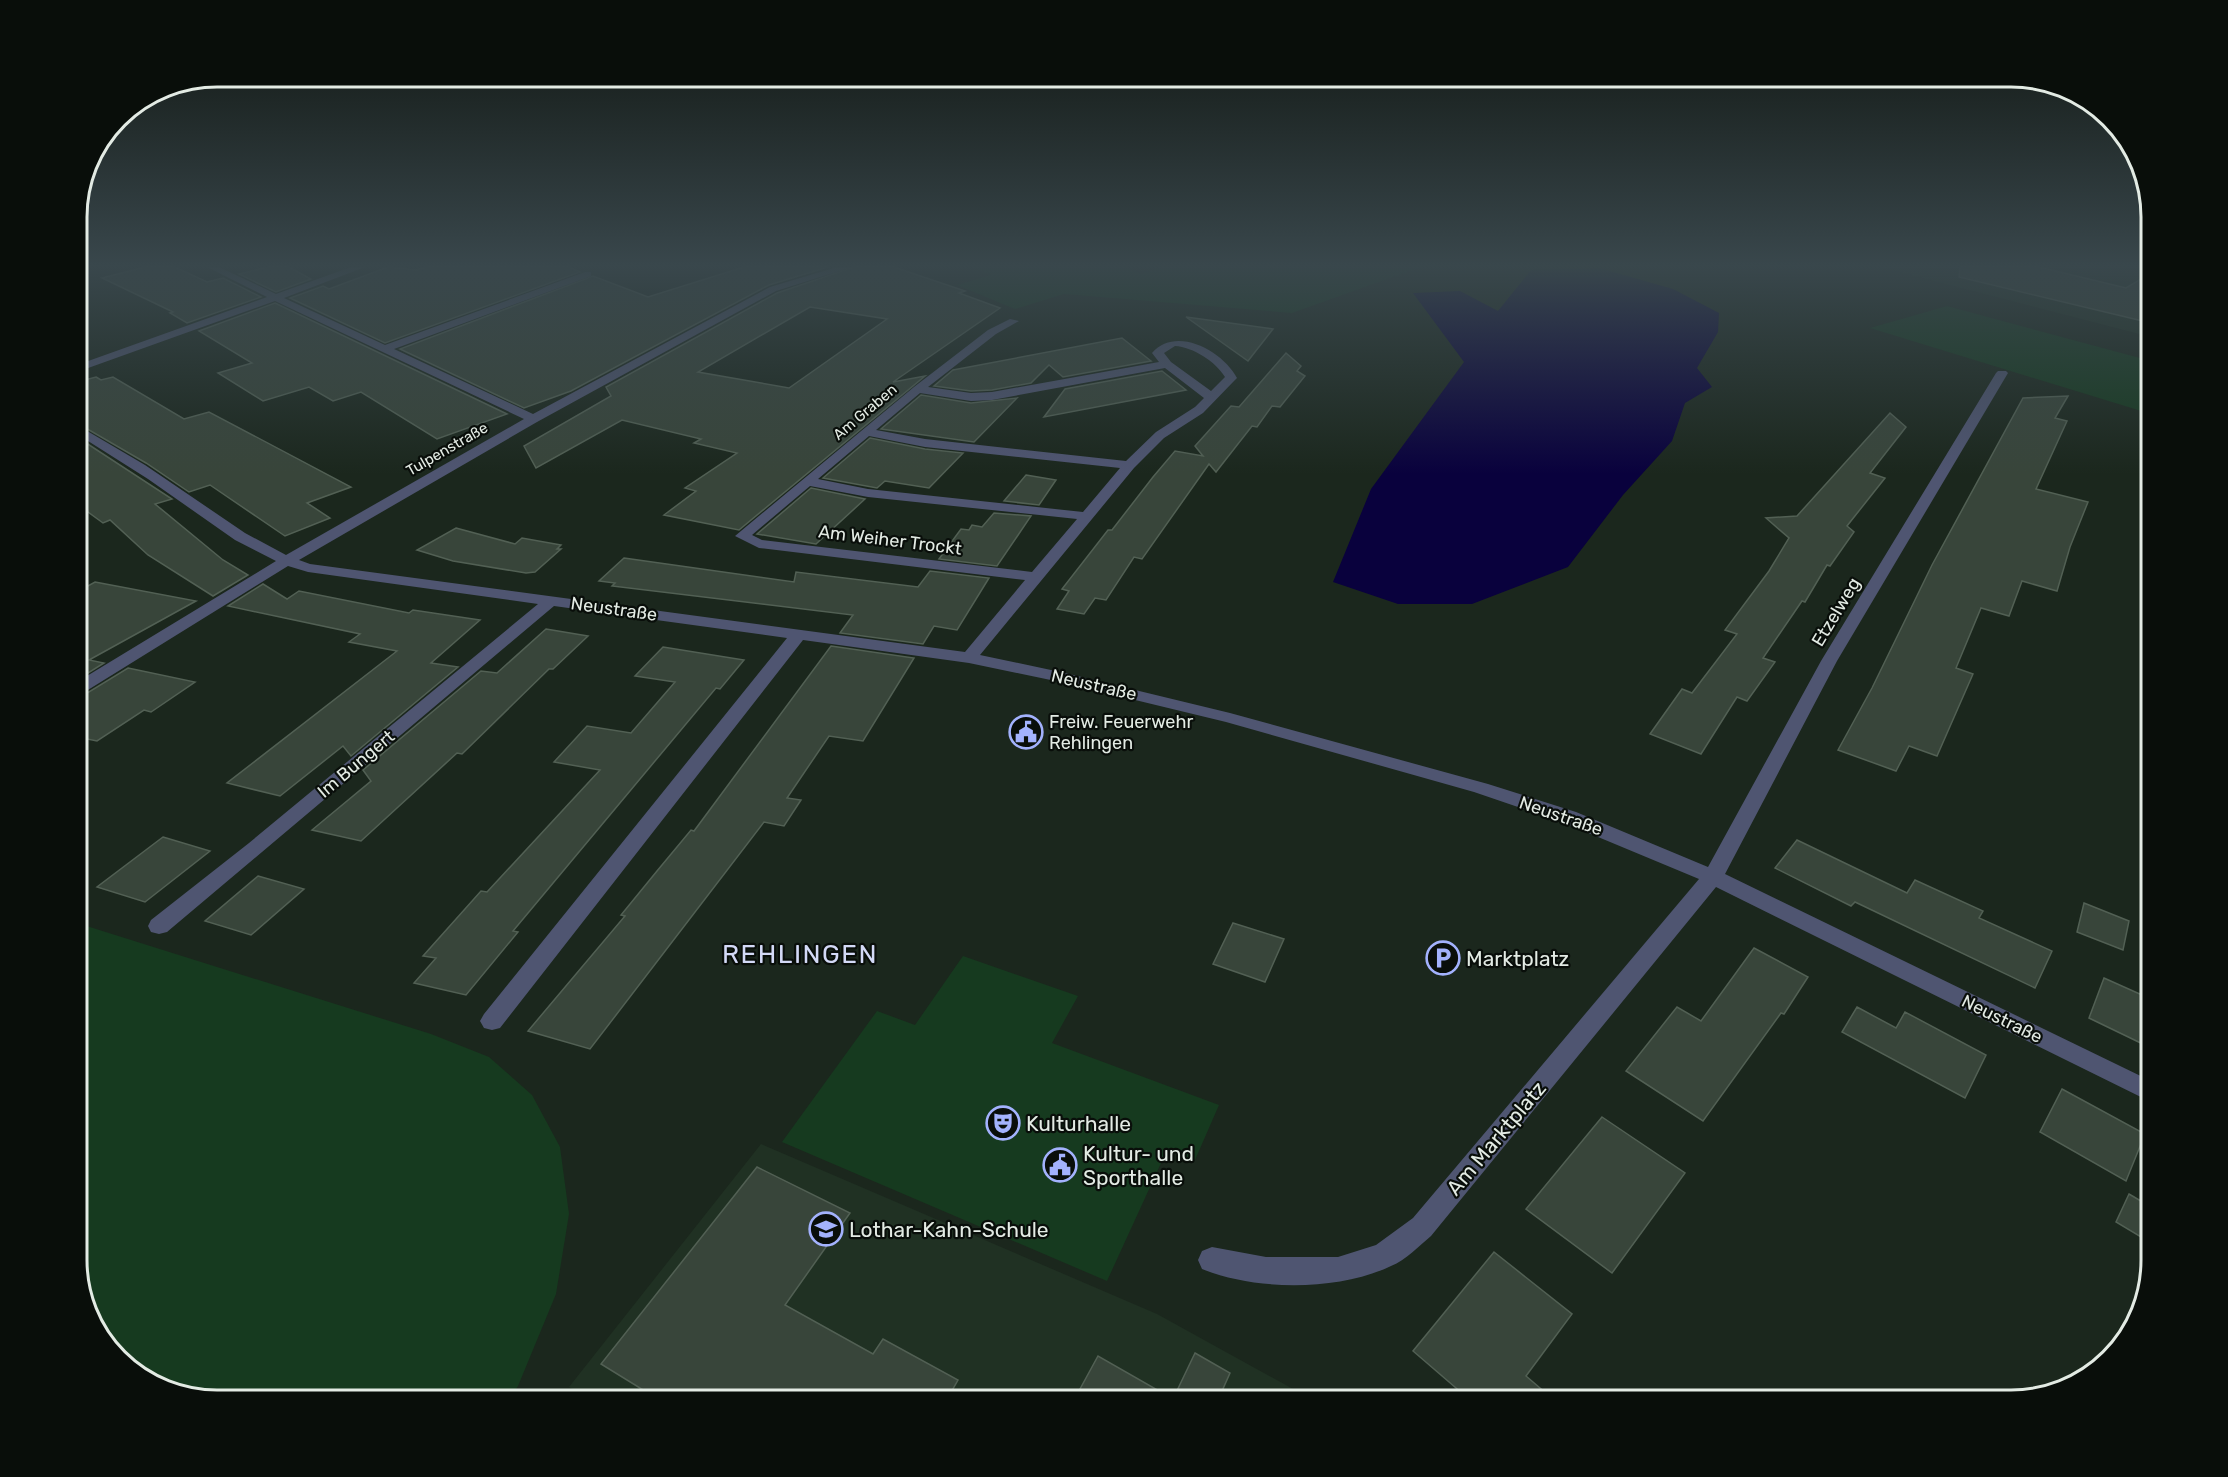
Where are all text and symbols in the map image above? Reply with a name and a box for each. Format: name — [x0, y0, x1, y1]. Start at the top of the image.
street label: Am Graben — [830, 380, 900, 444]
street label: Tulpenstraße — [403, 418, 491, 480]
street label: Am Weiher Trockt — [817, 520, 963, 560]
street label: Etzelweg — [1807, 574, 1865, 650]
street label: Neustraße — [569, 592, 659, 626]
street label: Neustraße — [1049, 665, 1139, 705]
place label: Freiw. Feuerwehr Rehlingen — [1049, 711, 1193, 754]
public building icon: Freiw. Feuerwehr Rehlingen — [1008, 714, 1044, 750]
street label: Im Bungert — [313, 725, 399, 803]
street label: Neustraße — [1516, 791, 1606, 841]
district label: REHLINGEN — [722, 939, 878, 970]
parking icon: Marktplatz — [1425, 940, 1461, 976]
place label: Marktplatz — [1466, 946, 1569, 971]
street label: Neustraße — [1958, 990, 2046, 1048]
street label: Am Marktplatz — [1441, 1076, 1551, 1200]
theatre icon: Kulturhalle — [985, 1105, 1021, 1141]
place label: Kulturhalle — [1026, 1111, 1131, 1136]
place label: Kultur- und Sporthalle — [1083, 1141, 1194, 1190]
public building icon: Kultur- und Sporthalle — [1042, 1147, 1078, 1183]
school or university icon: Lothar-Kahn-Schule — [808, 1211, 844, 1247]
place label: Lothar-Kahn-Schule — [849, 1217, 1049, 1242]

